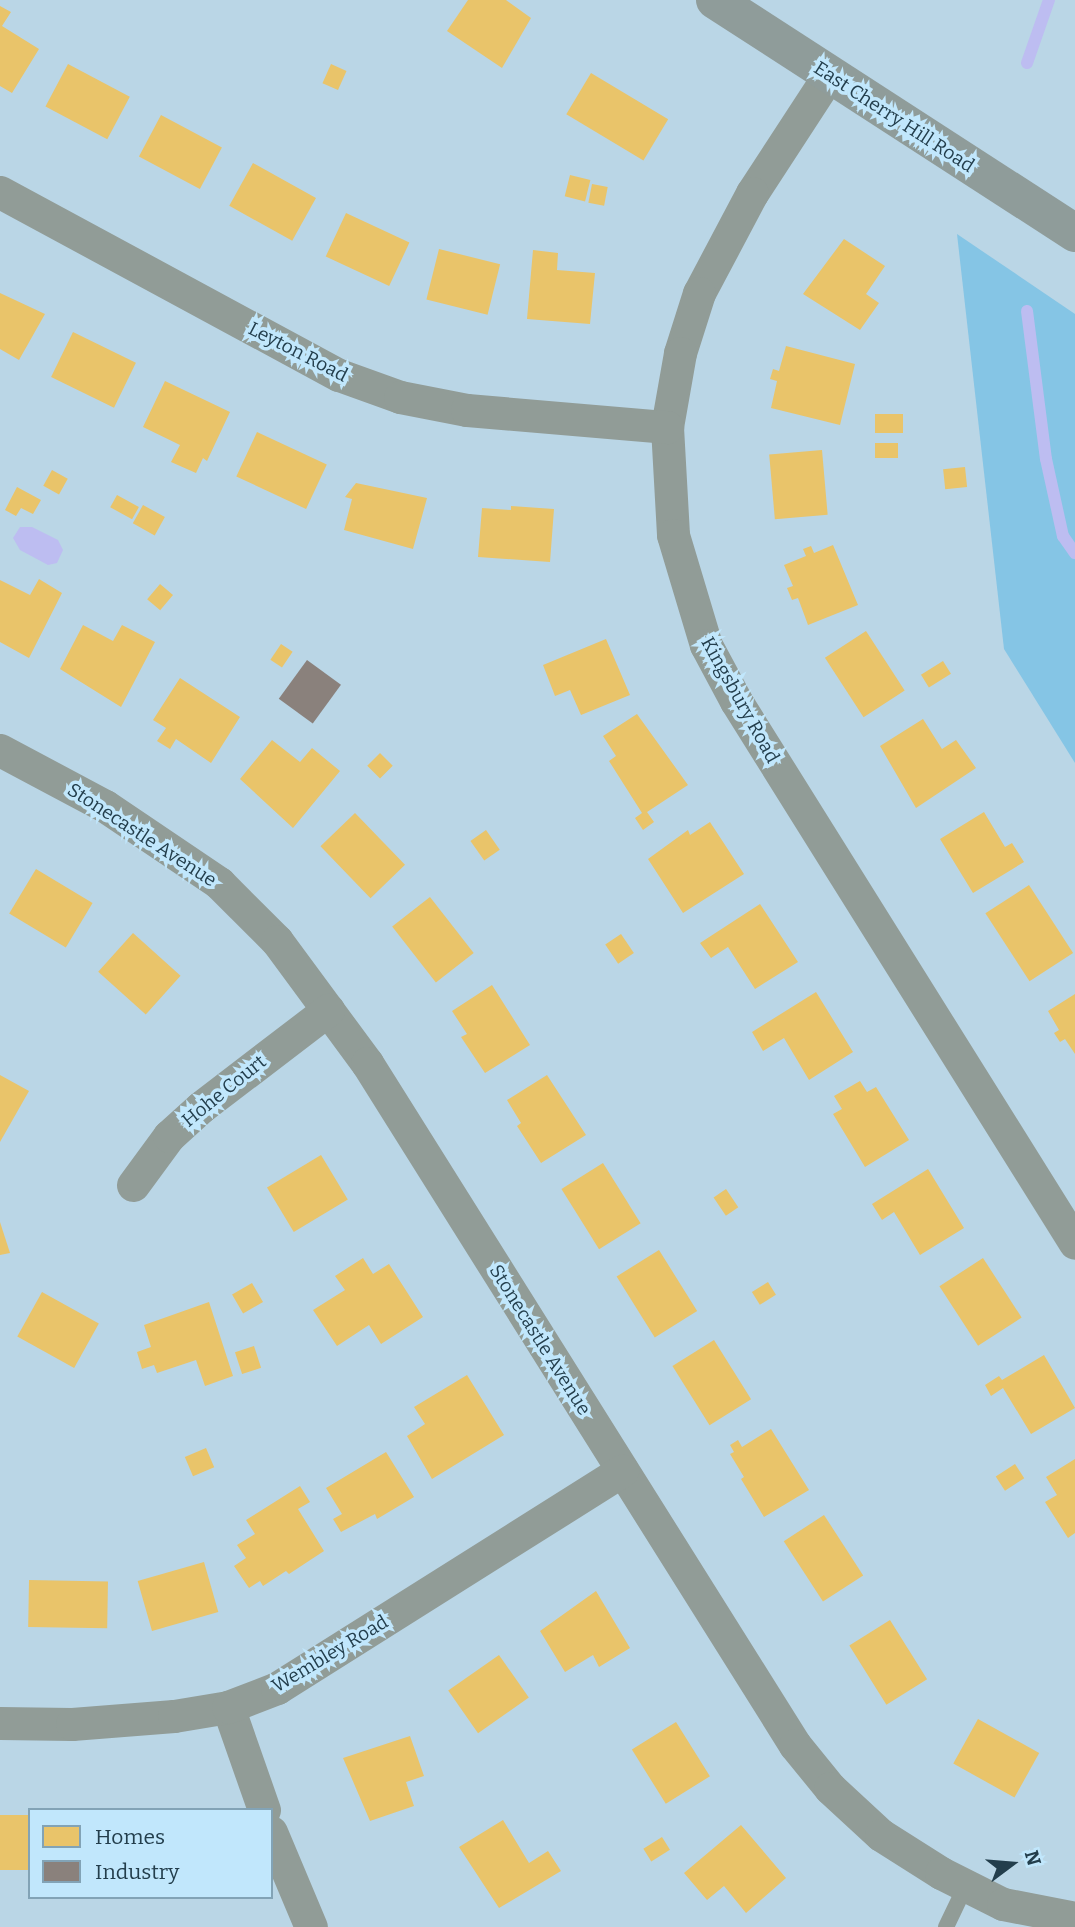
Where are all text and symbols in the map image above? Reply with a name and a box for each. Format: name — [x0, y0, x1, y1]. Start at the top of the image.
street label: East Cherry Hill Road — [810, 57, 978, 177]
street label: Leyton Road — [244, 317, 352, 387]
street label: Kingsbury Road — [696, 633, 784, 767]
street label: Stonecastle Avenue — [63, 778, 221, 892]
street label: Hohe Court — [177, 1050, 271, 1132]
street label: Stonecastle Avenue — [484, 1261, 596, 1419]
street label: Wembley Road — [268, 1610, 392, 1698]
legend — [28, 1808, 273, 1899]
text: Homes — [95, 1824, 165, 1850]
north arrow — [977, 1829, 1047, 1899]
text: N — [1020, 1848, 1046, 1868]
text: Industry — [95, 1859, 179, 1885]

